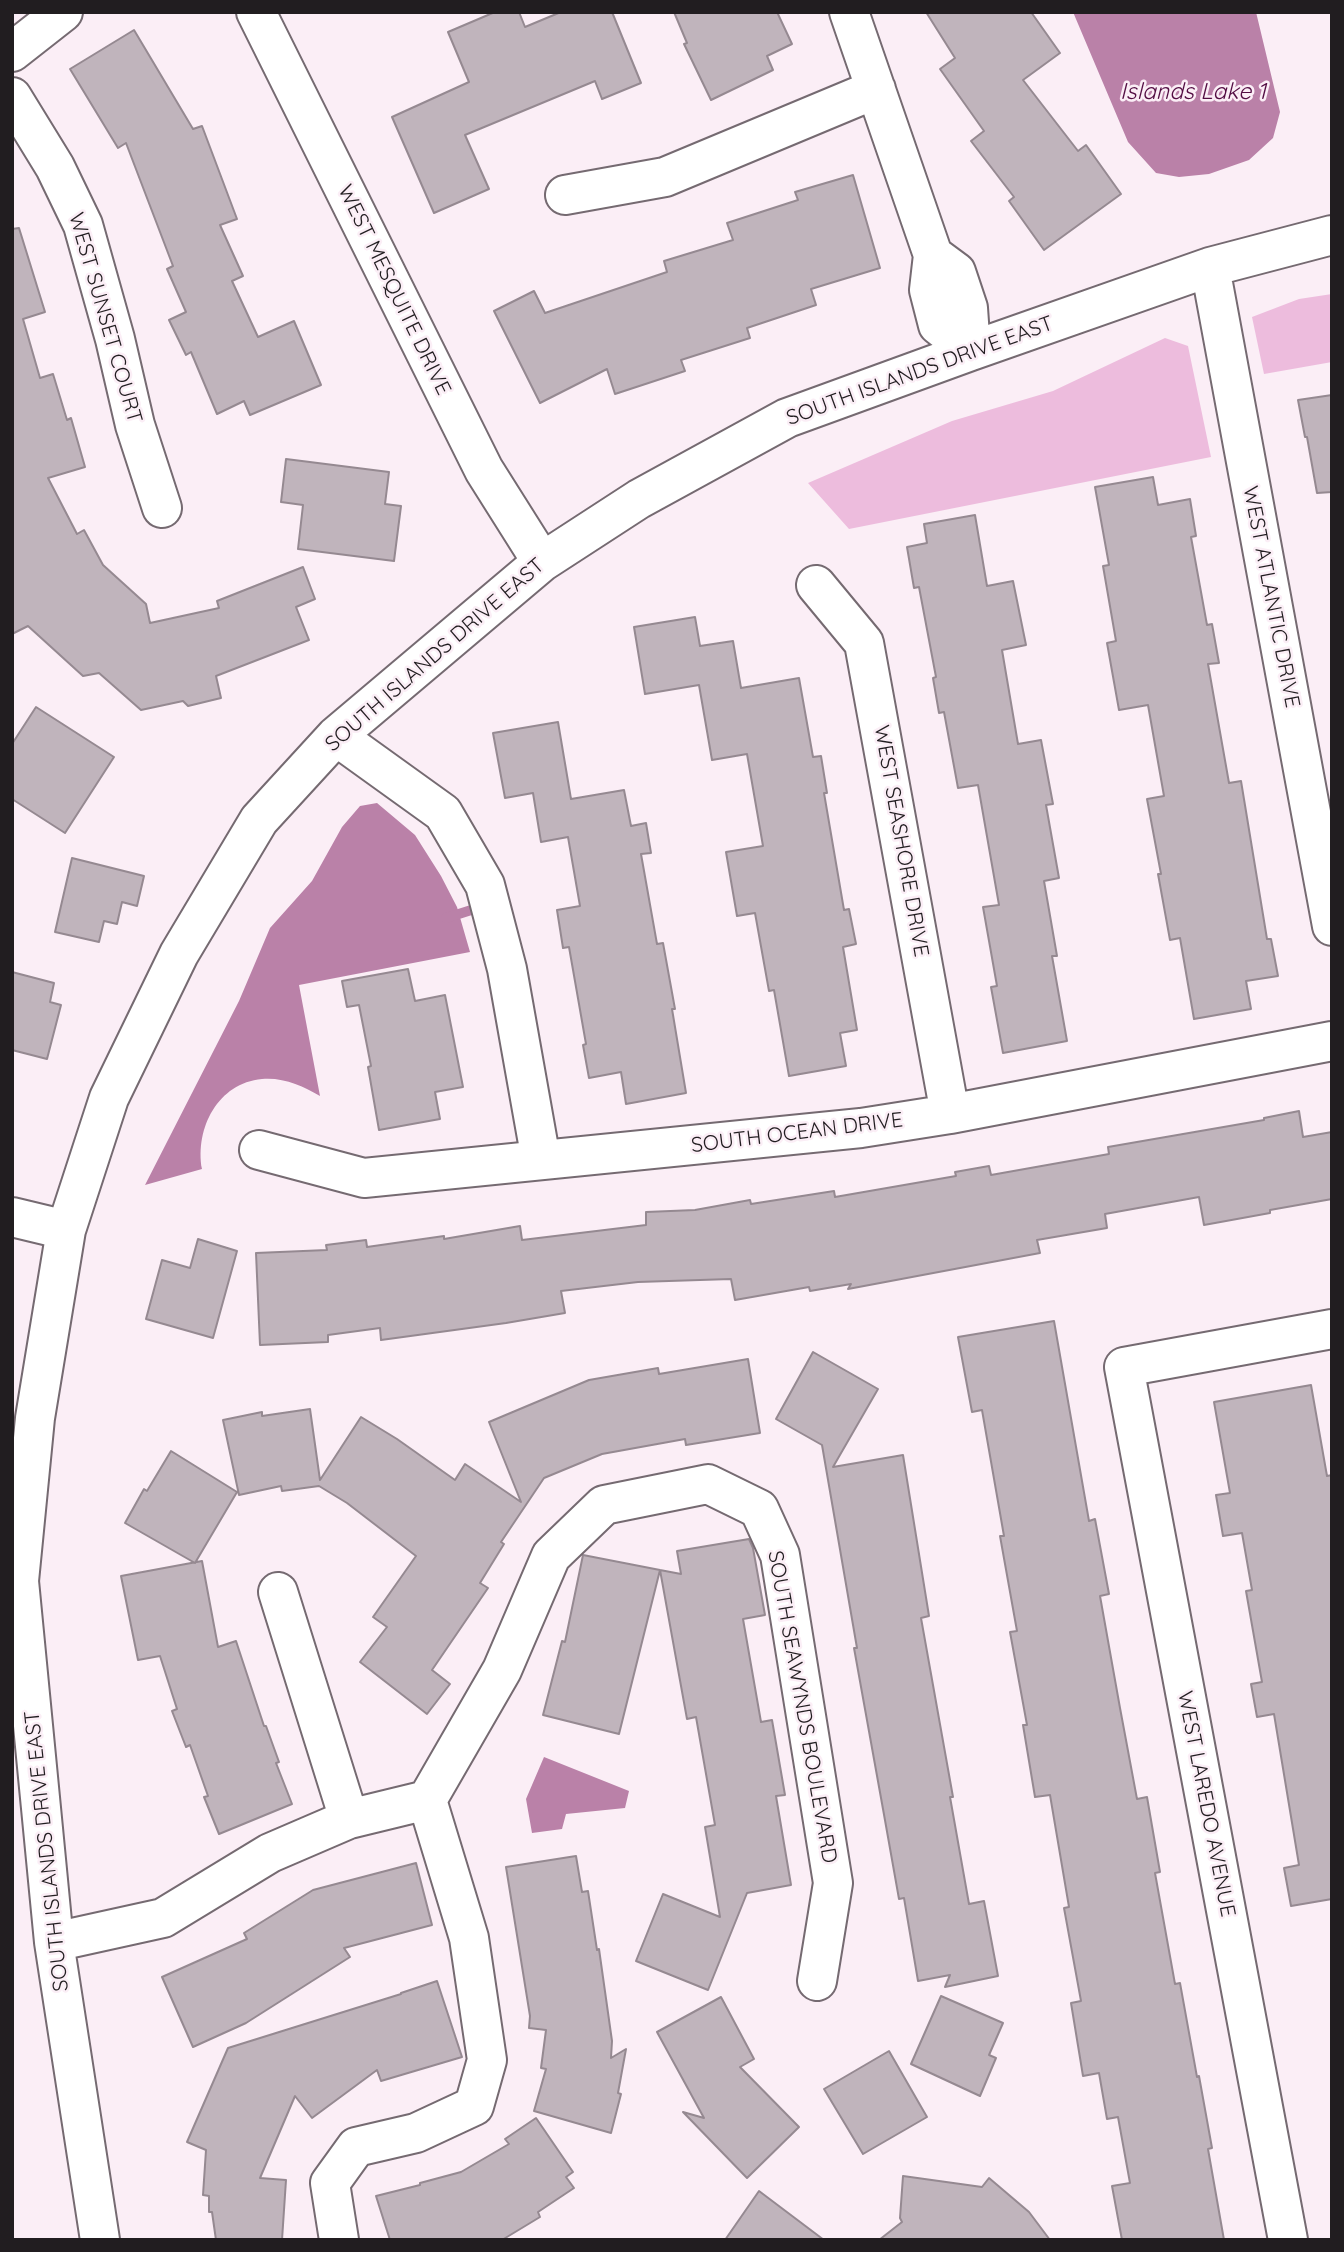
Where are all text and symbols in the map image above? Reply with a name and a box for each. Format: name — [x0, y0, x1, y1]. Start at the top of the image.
water label: Islands Lake 1 — [1120, 78, 1266, 106]
street label: WEST MESQUITE DRIVE — [332, 181, 456, 399]
street label: WEST SUNSET COURT — [63, 210, 147, 426]
street label: SOUTH ISLANDS DRIVE EAST — [783, 311, 1057, 431]
street label: WEST ATLANTIC DRIVE — [1237, 484, 1305, 710]
street label: SOUTH ISLANDS DRIVE EAST — [320, 553, 550, 757]
street label: WEST SEASHORE DRIVE — [868, 723, 934, 959]
street label: SOUTH OCEAN DRIVE — [690, 1108, 904, 1158]
street label: SOUTH SEAWYNDS BOULEVARD — [762, 1549, 842, 1865]
street label: WEST LAREDO AVENUE — [1172, 1689, 1240, 1919]
street label: SOUTH ISLANDS DRIVE EAST — [20, 1709, 74, 1993]

